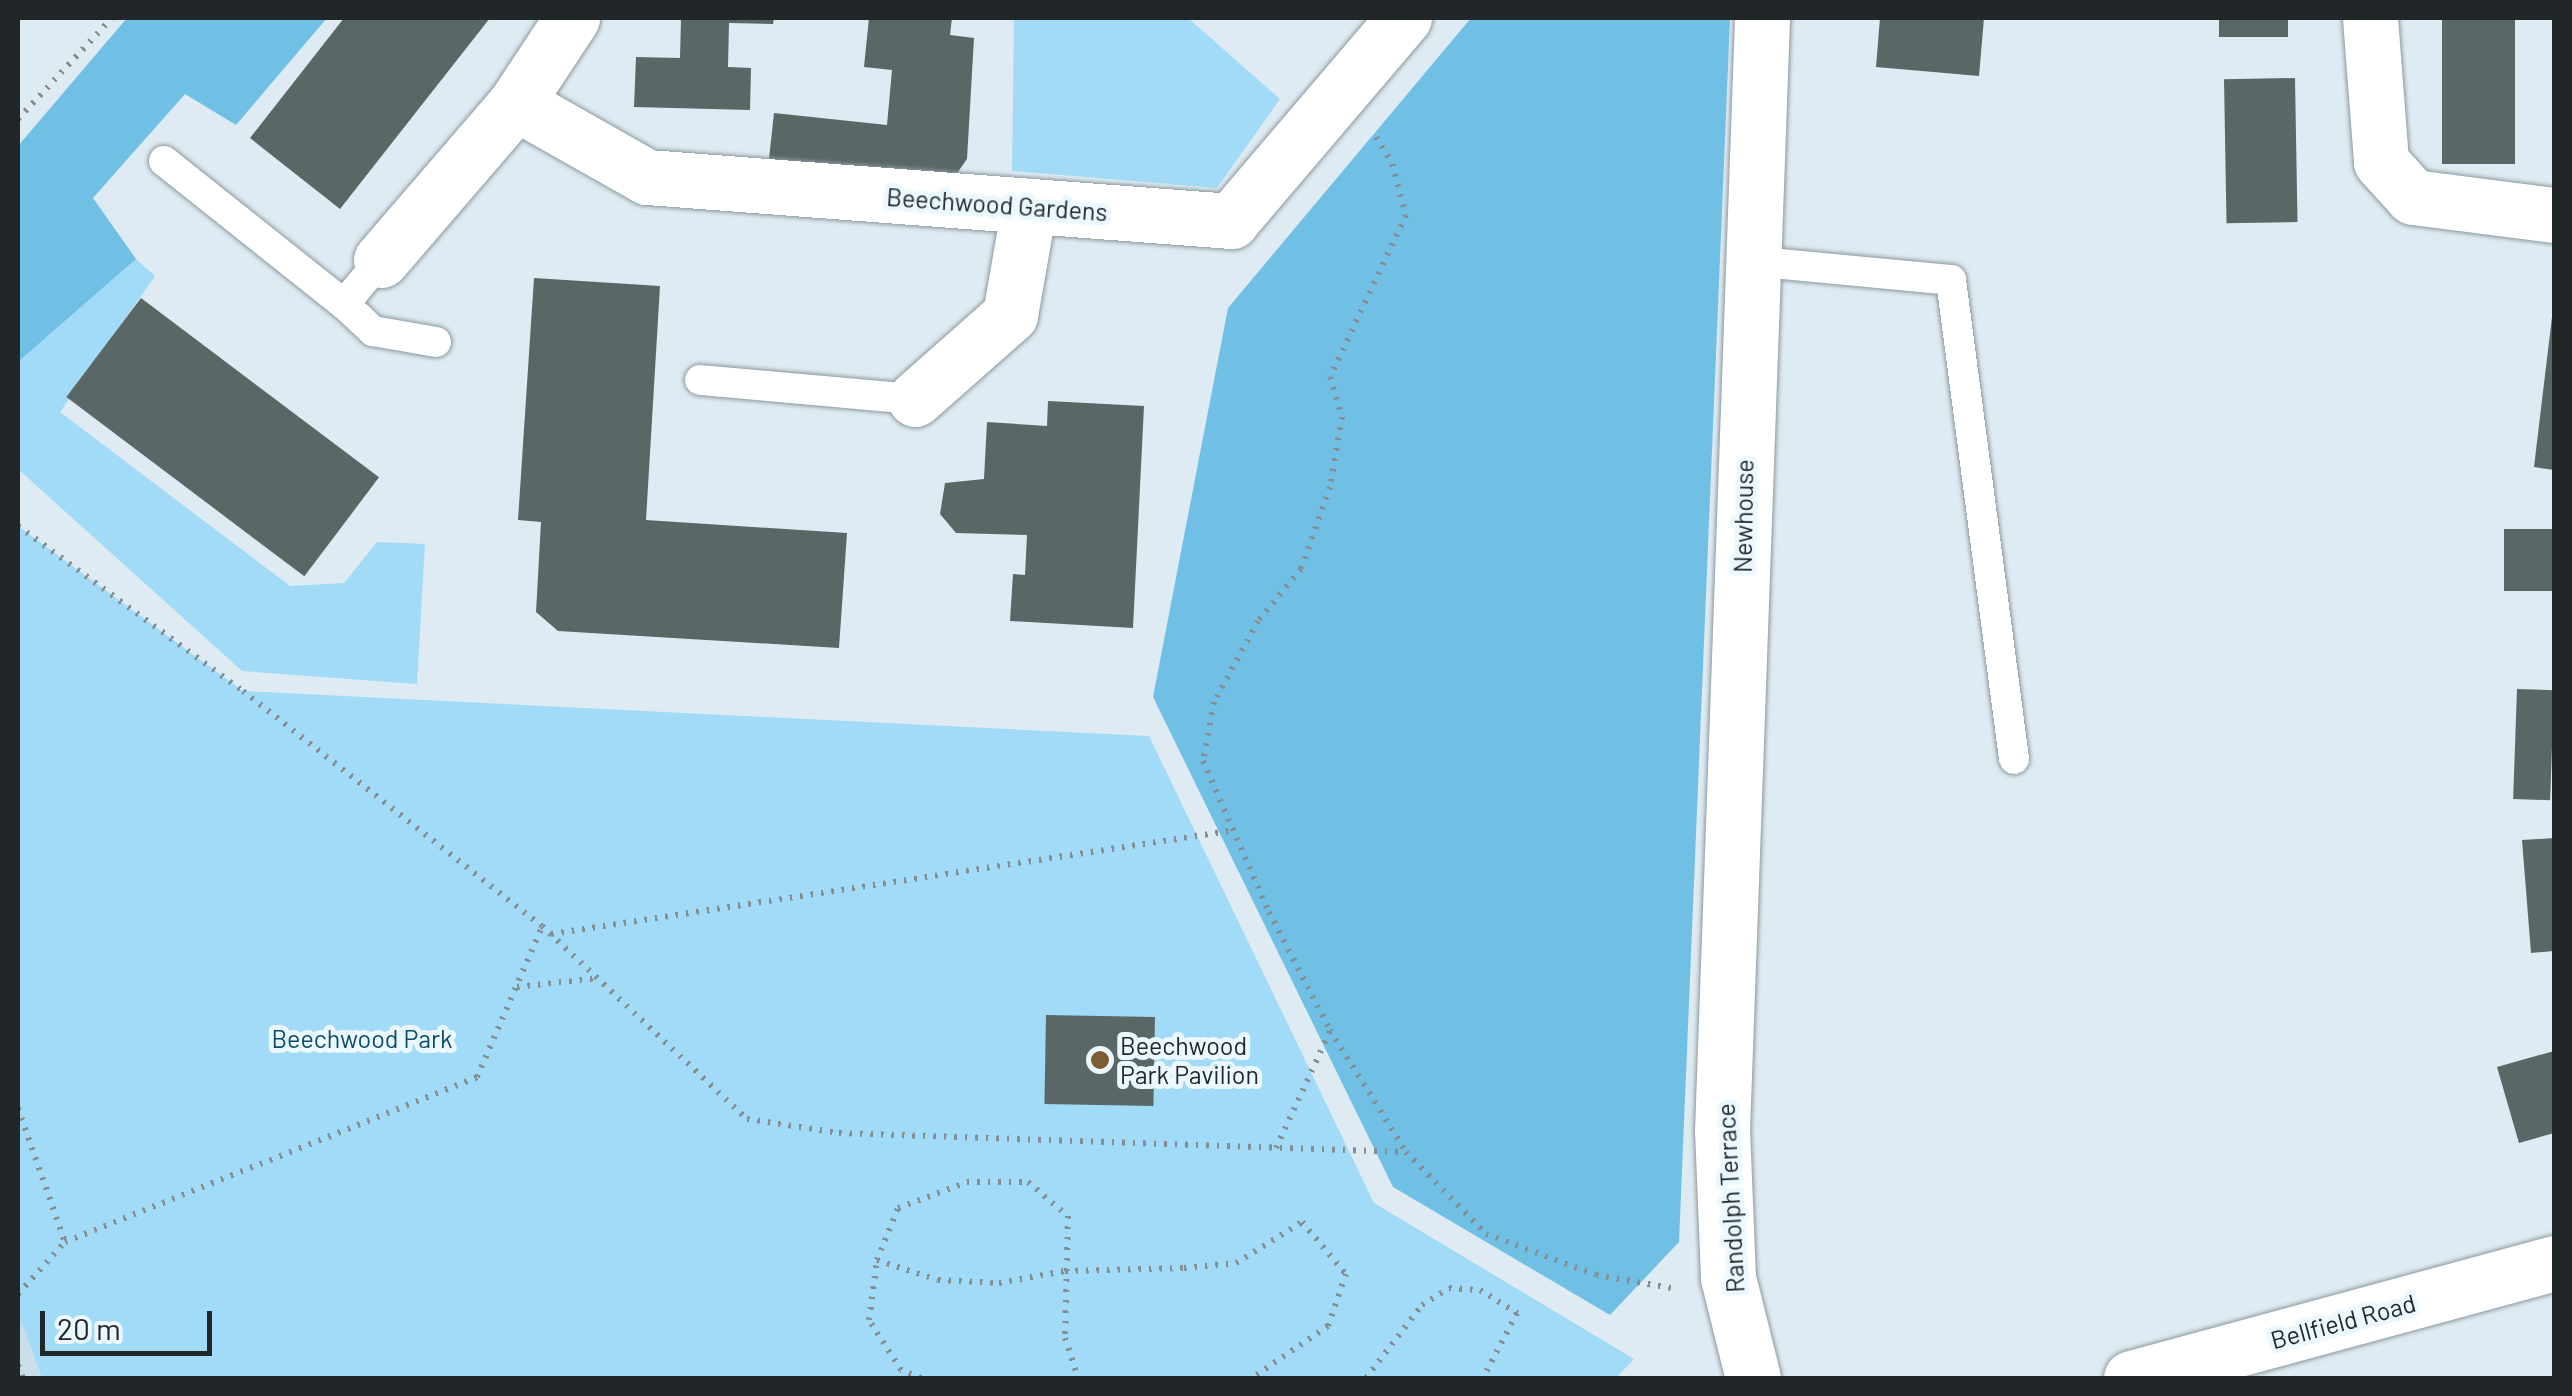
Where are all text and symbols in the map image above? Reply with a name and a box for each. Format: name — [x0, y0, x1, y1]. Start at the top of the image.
street label: Beechwood Gardens — [885, 181, 1109, 227]
street label: Newhouse — [1727, 459, 1759, 573]
park label: Beechwood Park — [271, 1023, 453, 1053]
place label: Beechwood Park Pavilion — [1120, 1031, 1259, 1090]
marker: Beechwood Park Pavilion — [1089, 1049, 1111, 1071]
street label: Randolph Terrace — [1710, 1103, 1750, 1293]
street label: Bellfield Road — [2267, 1287, 2419, 1355]
scale bar — [45, 1291, 218, 1353]
text: 20 m — [57, 1310, 121, 1346]

